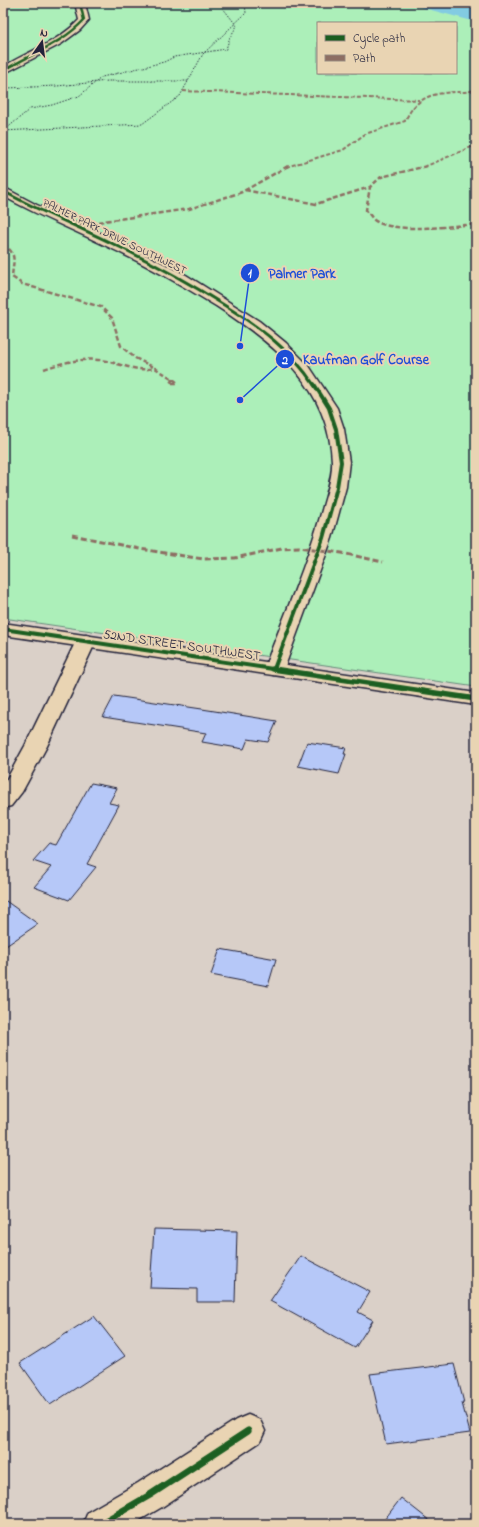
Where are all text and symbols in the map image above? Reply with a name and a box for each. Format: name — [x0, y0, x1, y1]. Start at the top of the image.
north arrow — [22, 22, 62, 62]
legend — [317, 22, 457, 74]
text: N — [39, 25, 50, 42]
text: Cycle path — [353, 30, 405, 49]
text: Path — [353, 50, 376, 68]
street label: PALMER PARK DRIVE SOUTHWEST — [40, 195, 190, 279]
callout: Palmer Park — [240, 260, 344, 286]
text: Palmer Park — [268, 264, 337, 285]
text: 1 — [248, 265, 252, 283]
callout: Kaufman Golf Course — [275, 346, 436, 372]
text: Kaufman Golf Course — [303, 350, 430, 371]
text: 2 — [281, 352, 288, 370]
street label: 52ND STREET SOUTHWEST — [102, 625, 262, 666]

